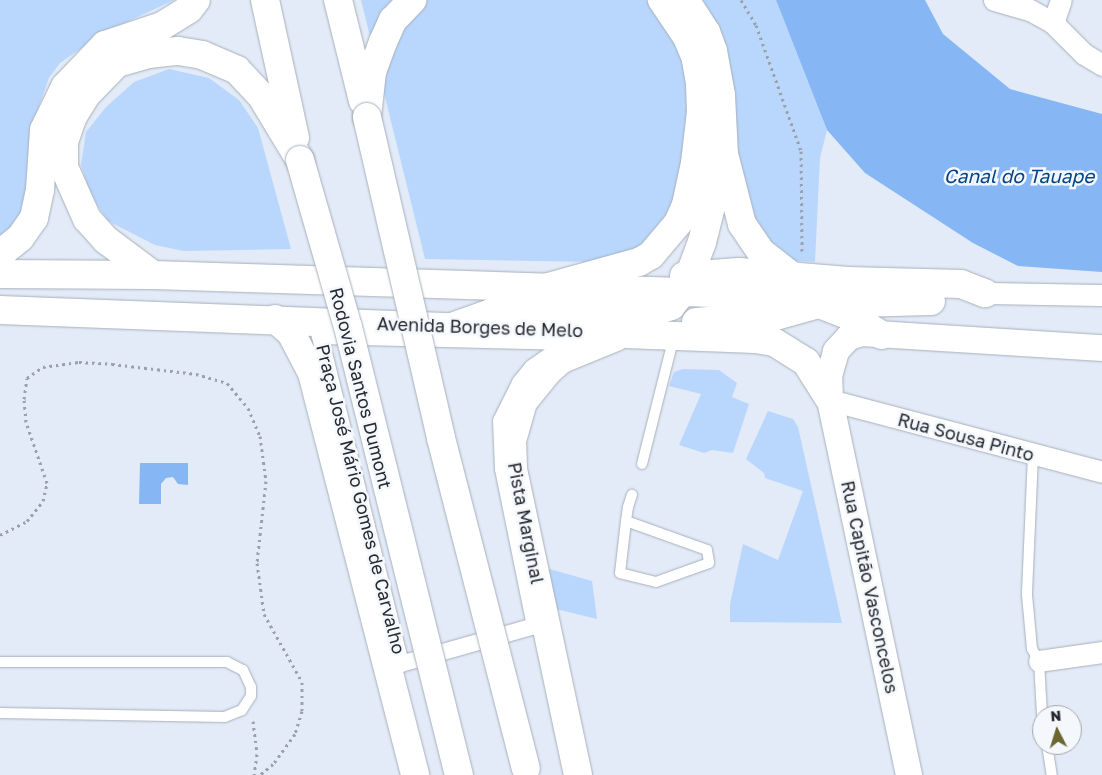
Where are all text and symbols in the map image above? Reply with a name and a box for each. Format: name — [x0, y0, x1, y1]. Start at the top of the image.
water label: Canal do Tauape — [944, 165, 1094, 187]
street label: Rodovia Santos Dumont — [325, 285, 397, 491]
street label: Avenida Borges de Melo — [377, 313, 583, 341]
street label: Praça José Mário Gomes de Carvalho — [312, 342, 410, 656]
street label: Rua Sousa Pinto — [895, 408, 1037, 466]
street label: Pista Marginal — [504, 460, 548, 586]
street label: Rua Capitão Vasconcelos — [837, 479, 903, 695]
north arrow — [1032, 705, 1082, 755]
text: N — [1050, 707, 1062, 724]

